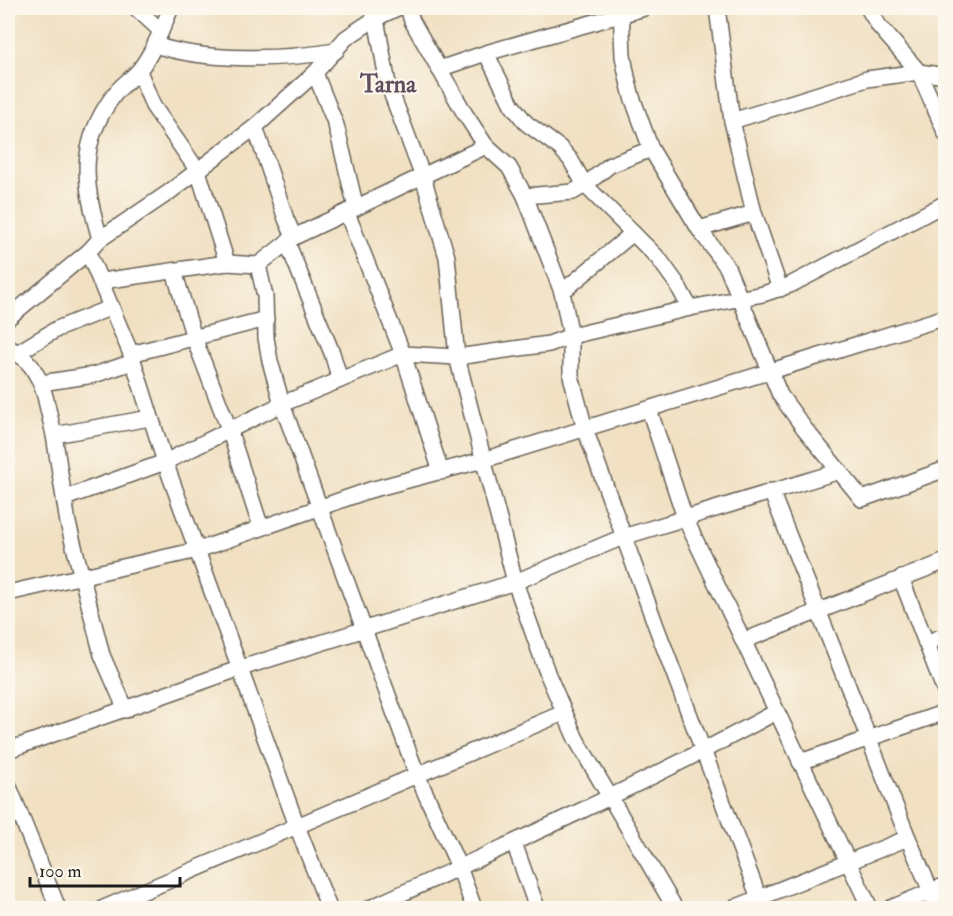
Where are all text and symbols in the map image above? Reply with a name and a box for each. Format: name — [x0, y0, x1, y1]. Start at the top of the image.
district label: Tarna — [359, 69, 417, 100]
scale bar — [30, 850, 180, 888]
text: 100 m — [39, 860, 82, 883]

